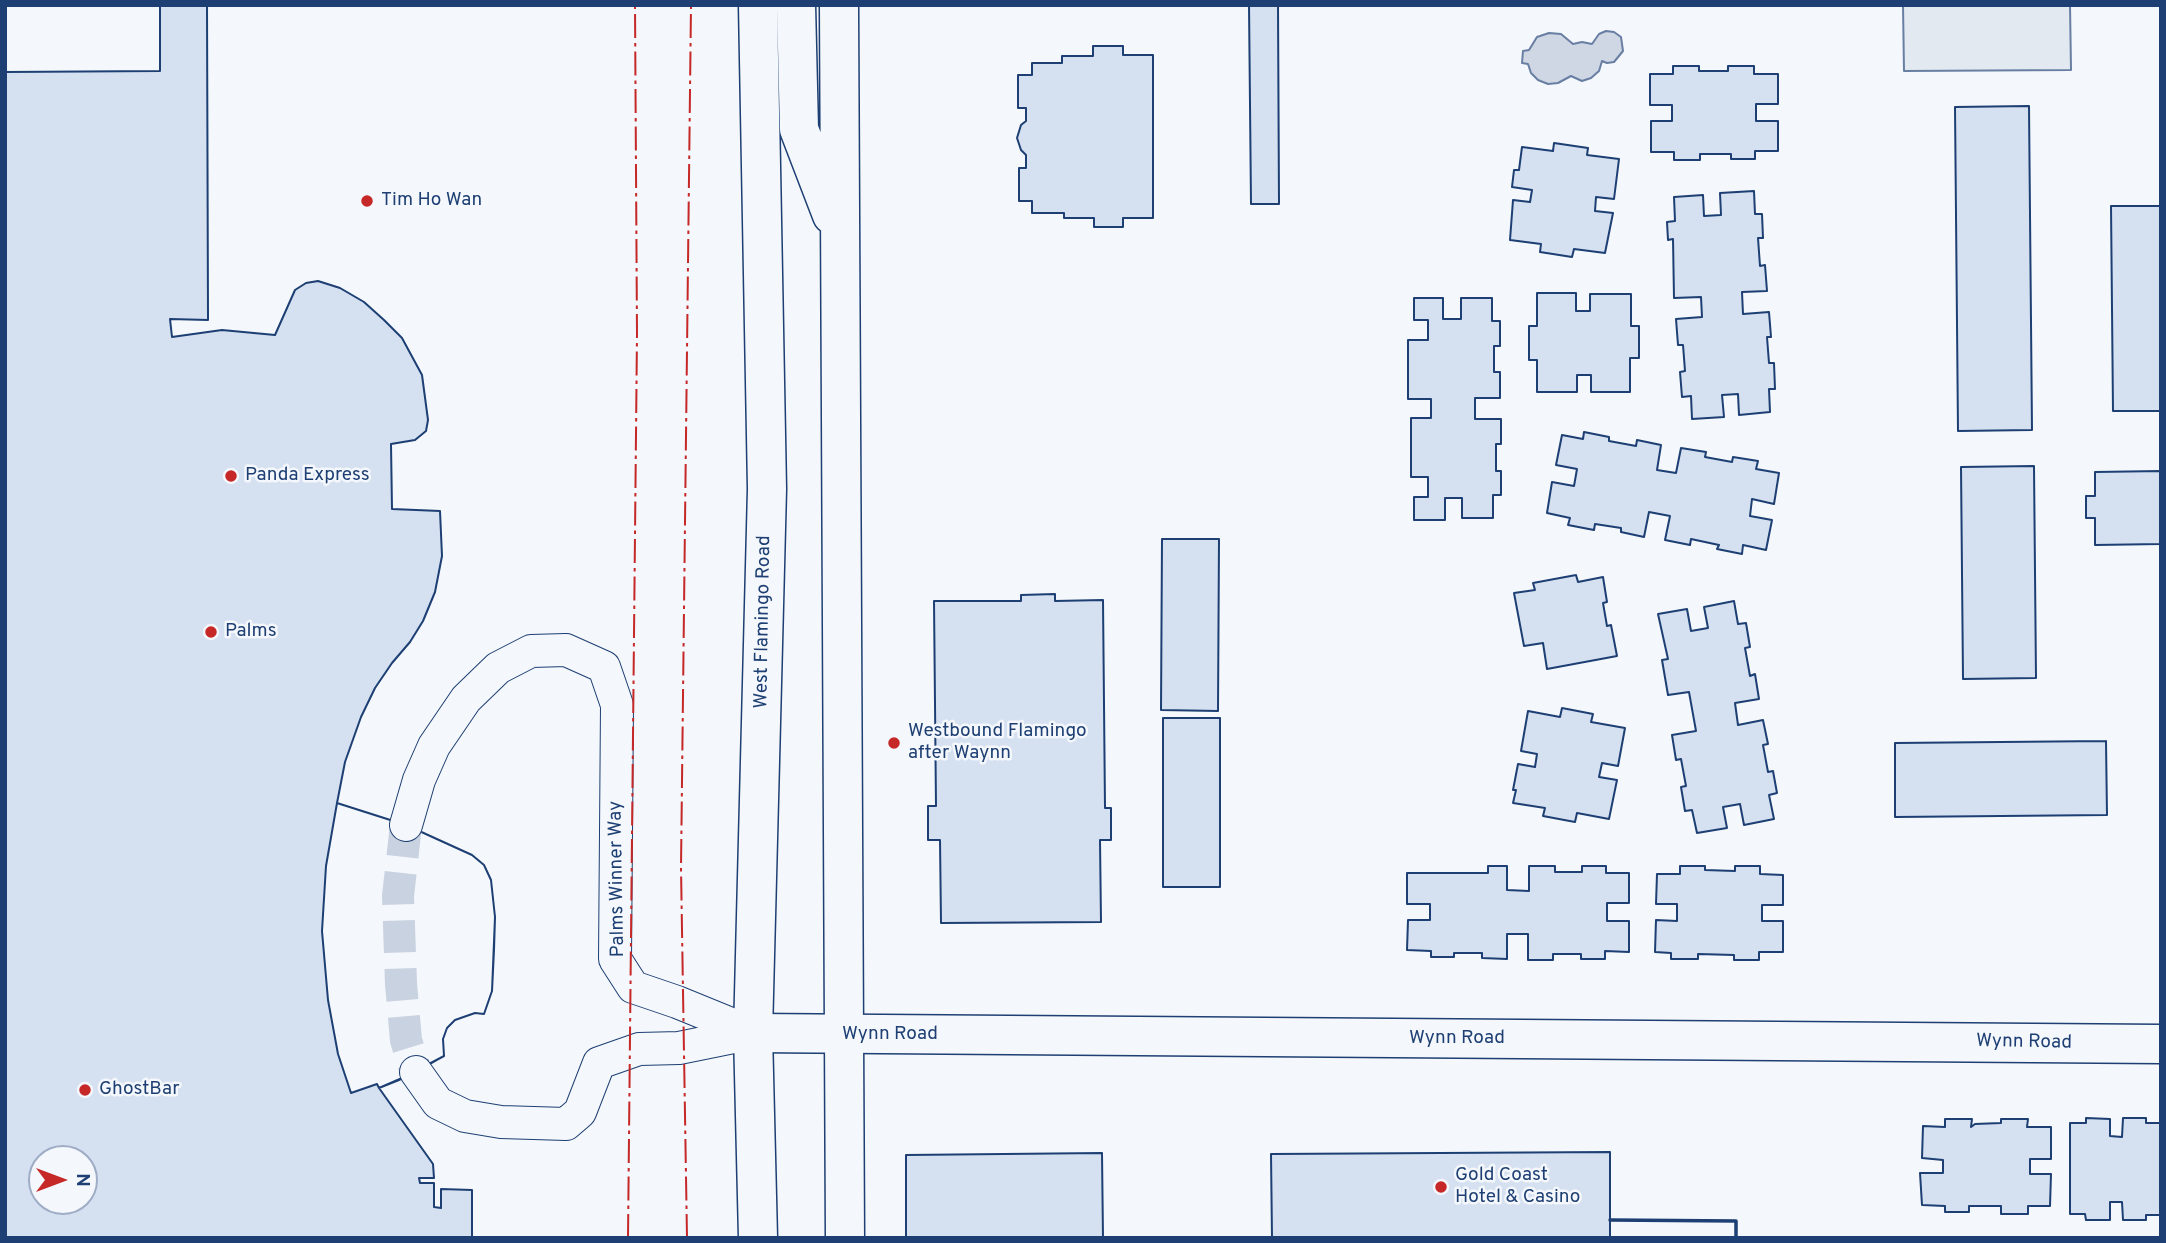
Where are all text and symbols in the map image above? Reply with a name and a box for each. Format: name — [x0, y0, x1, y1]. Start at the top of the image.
place label: Tim Ho Wan — [381, 190, 482, 212]
marker: Tim Ho Wan — [359, 193, 375, 209]
place label: Panda Express — [245, 465, 370, 487]
marker: Panda Express — [223, 468, 239, 484]
street label: West Flamingo Road — [751, 535, 777, 709]
place label: Palms — [225, 621, 277, 643]
marker: Palms — [203, 624, 219, 640]
place label: Westbound Flamingo after Waynn — [908, 721, 1087, 765]
marker: Westbound Flamingo after Waynn — [886, 735, 902, 751]
street label: Palms Winner Way — [605, 801, 631, 957]
street label: Wynn Road — [842, 1024, 938, 1046]
street label: Wynn Road — [1409, 1028, 1505, 1050]
street label: Wynn Road — [1976, 1031, 2072, 1055]
place label: GhostBar — [99, 1079, 180, 1101]
marker: GhostBar — [77, 1082, 93, 1098]
north arrow — [28, 1145, 98, 1215]
place label: Gold Coast Hotel & Casino — [1455, 1165, 1580, 1209]
text: N — [70, 1173, 94, 1187]
marker: Gold Coast Hotel & Casino — [1433, 1179, 1449, 1195]

